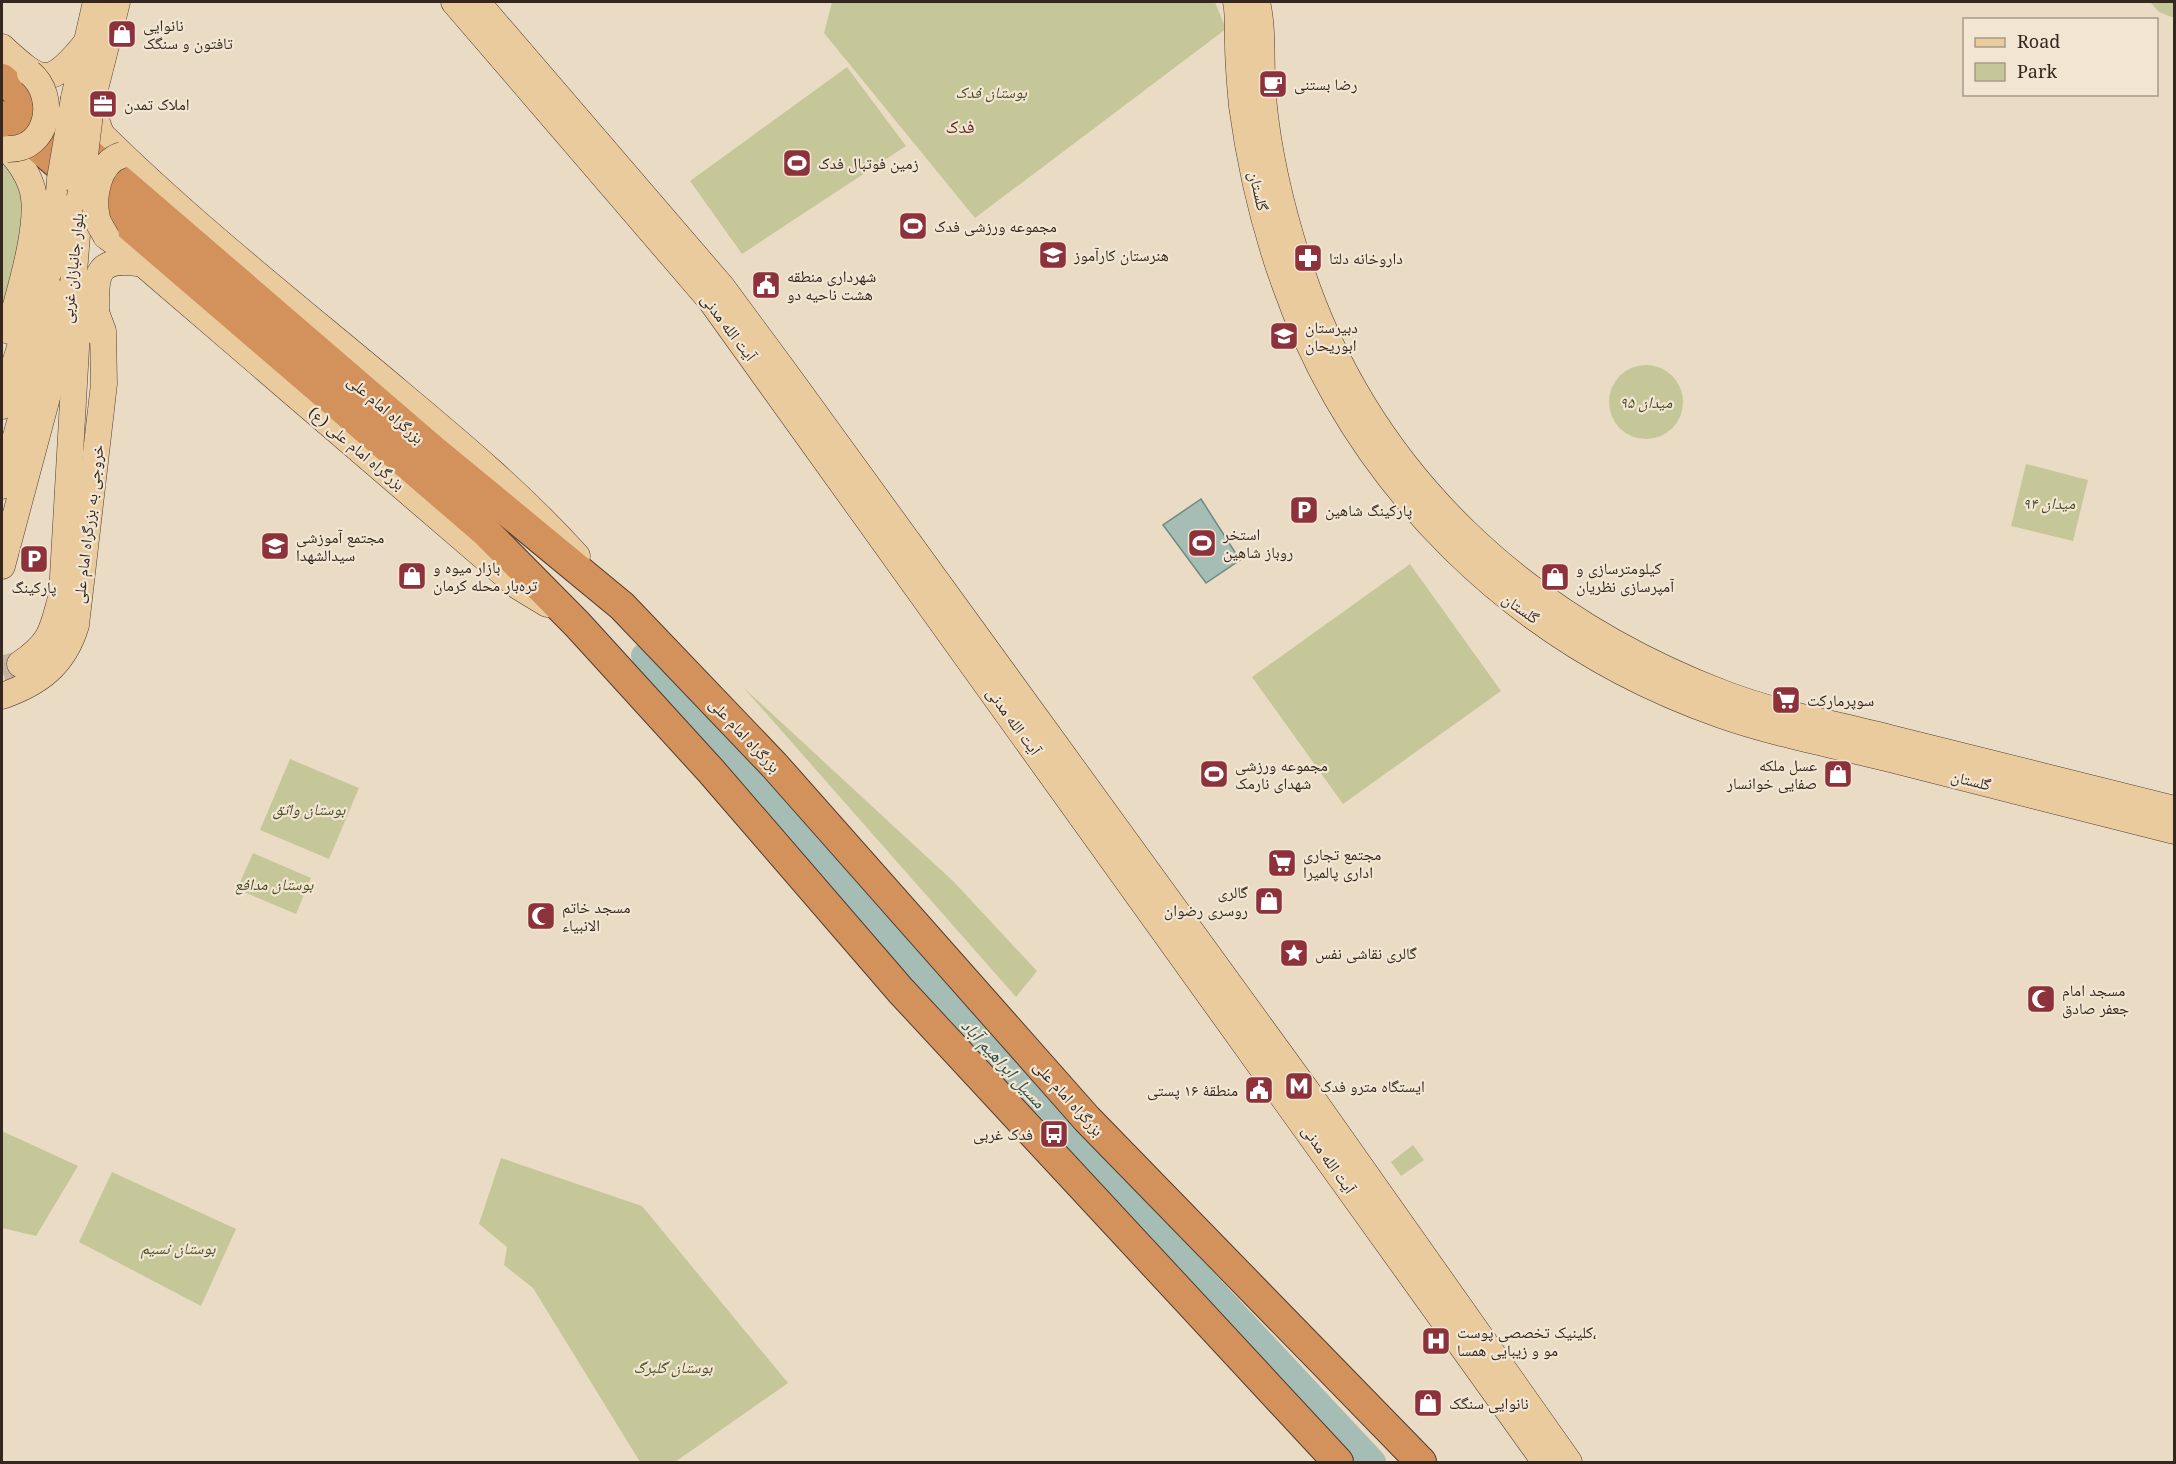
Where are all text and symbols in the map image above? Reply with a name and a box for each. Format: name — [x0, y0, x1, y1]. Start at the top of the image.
place label: نانوایی تافتون و سنگک — [143, 14, 233, 54]
shop icon: نانوایی تافتون و سنگک — [106, 18, 138, 50]
legend — [1963, 18, 2158, 96]
text: Road — [2017, 29, 2060, 53]
text: Park — [2017, 59, 2057, 83]
cafe icon: رضا بستنی — [1257, 68, 1289, 100]
place label: رضا بستنی — [1294, 73, 1357, 95]
park label: بوستان فدک — [955, 81, 1027, 103]
office icon: املاک تمدن — [87, 88, 119, 120]
place label: املاک تمدن — [124, 93, 190, 115]
district label: فدک — [945, 114, 975, 138]
sports icon: زمین فوتبال فدک — [781, 147, 813, 179]
place label: زمین فوتبال فدک — [818, 152, 919, 174]
street label: گلستان — [1244, 169, 1274, 213]
sports icon: مجموعه ورزشی فدک — [897, 210, 929, 242]
street label: بلوار جانبازان غربی — [55, 212, 89, 324]
place label: مجموعه ورزشی فدک — [934, 215, 1057, 237]
school or university icon: هنرستان کارآموز — [1037, 239, 1069, 271]
pharmacy icon: داروخانه دلتا — [1292, 242, 1324, 274]
place label: هنرستان کارآموز — [1073, 244, 1169, 266]
place label: داروخانه دلتا — [1329, 247, 1403, 269]
place label: شهرداری منطقه هشت ناحیه دو — [787, 265, 876, 305]
public building icon: شهرداری منطقه هشت ناحیه دو — [750, 269, 782, 301]
street label: آیت الله مدنی — [696, 289, 762, 366]
place label: دبیرستان ابوریحان — [1305, 316, 1358, 356]
school or university icon: دبیرستان ابوریحان — [1268, 320, 1300, 352]
street label: بزرگراه امام علی — [343, 370, 429, 448]
park label: میدان ۹۵ — [1620, 391, 1673, 413]
street label: بزرگراه امام علی (ع) — [304, 401, 410, 495]
street label: خروجی به بزرگراه امام علی — [67, 443, 109, 605]
park label: میدان ۹۴ — [2023, 492, 2076, 514]
parking icon: پارکینگ شاهین — [1288, 494, 1320, 526]
place label: پارکینگ شاهین — [1325, 499, 1412, 521]
place label: استخر روباز شاهین — [1222, 523, 1293, 563]
place label: مجتمع آموزشی سیدالشهدا — [296, 526, 384, 566]
sports icon: استخر روباز شاهین — [1186, 527, 1218, 559]
school or university icon: مجتمع آموزشی سیدالشهدا — [259, 530, 291, 562]
parking icon: پارکینگ — [18, 543, 50, 575]
place label: بازار میوه و تره‌بار محله کرمان — [433, 556, 538, 596]
place label: کیلومترسازی و آمپرسازی نظریان — [1576, 557, 1675, 597]
shop icon: بازار میوه و تره‌بار محله کرمان — [396, 560, 428, 592]
shop icon: کیلومترسازی و آمپرسازی نظریان — [1539, 561, 1571, 593]
place label: پارکینگ — [11, 576, 57, 598]
street label: گلستان — [1498, 587, 1544, 629]
street label: آیت الله مدنی — [982, 682, 1047, 760]
supermarket icon: سوپرمارکت — [1770, 684, 1802, 716]
place label: سوپرمارکت — [1807, 689, 1874, 711]
street label: بزرگراه امام علی — [705, 693, 785, 777]
place label: مجموعه ورزشی شهدای نارمک — [1235, 754, 1328, 794]
place label: عسل ملکه صفایی خوانسار — [1726, 754, 1817, 794]
sports icon: مجموعه ورزشی شهدای نارمک — [1198, 758, 1230, 790]
shop icon: عسل ملکه صفایی خوانسار — [1822, 758, 1854, 790]
street label: گلستان — [1949, 764, 1994, 796]
park label: بوستان واثق — [273, 798, 346, 820]
place label: مجتمع تجاری اداری پالمیرا — [1303, 843, 1381, 883]
supermarket icon: مجتمع تجاری اداری پالمیرا — [1266, 847, 1298, 879]
park label: بوستان مدافع — [235, 873, 314, 895]
place label: گالری روسری رضوان — [1164, 881, 1248, 921]
shop icon: گالری روسری رضوان — [1253, 885, 1285, 917]
place label: مسجد خاتم الانبیاء — [562, 896, 630, 936]
mosque icon: مسجد خاتم الانبیاء — [525, 900, 557, 932]
place icon: گالری نقاشی نفس — [1278, 937, 1310, 969]
place label: گالری نقاشی نفس — [1315, 942, 1417, 964]
place label: مسجد امام جعفر صادق — [2062, 979, 2129, 1019]
mosque icon: مسجد امام جعفر صادق — [2025, 983, 2057, 1015]
water label: مسیل ابراهیم آباد — [956, 1013, 1052, 1114]
street label: بزرگراه امام علی — [1029, 1055, 1109, 1141]
metro station icon: ایستگاه مترو فدک — [1283, 1070, 1315, 1102]
public building icon: منطقهٔ ۱۶ پستی — [1243, 1074, 1275, 1106]
place label: ایستگاه مترو فدک — [1320, 1075, 1425, 1097]
place label: منطقهٔ ۱۶ پستی — [1147, 1079, 1238, 1101]
bus stop icon: فدک غربی — [1038, 1118, 1070, 1150]
street label: آیت الله مدنی — [1297, 1120, 1361, 1199]
place label: فدک غربی — [973, 1123, 1033, 1145]
park label: بوستان نسیم — [141, 1237, 216, 1259]
place label: کلینیک تخصصی پوست، مو و زیبایی همسا — [1457, 1321, 1597, 1361]
hospital icon: کلینیک تخصصی پوست، مو و زیبایی همسا — [1420, 1325, 1452, 1357]
park label: بوستان گلبرگ — [633, 1356, 713, 1378]
shop icon: نانوایی سنگک — [1412, 1387, 1444, 1419]
place label: نانوایی سنگک — [1449, 1392, 1529, 1414]

